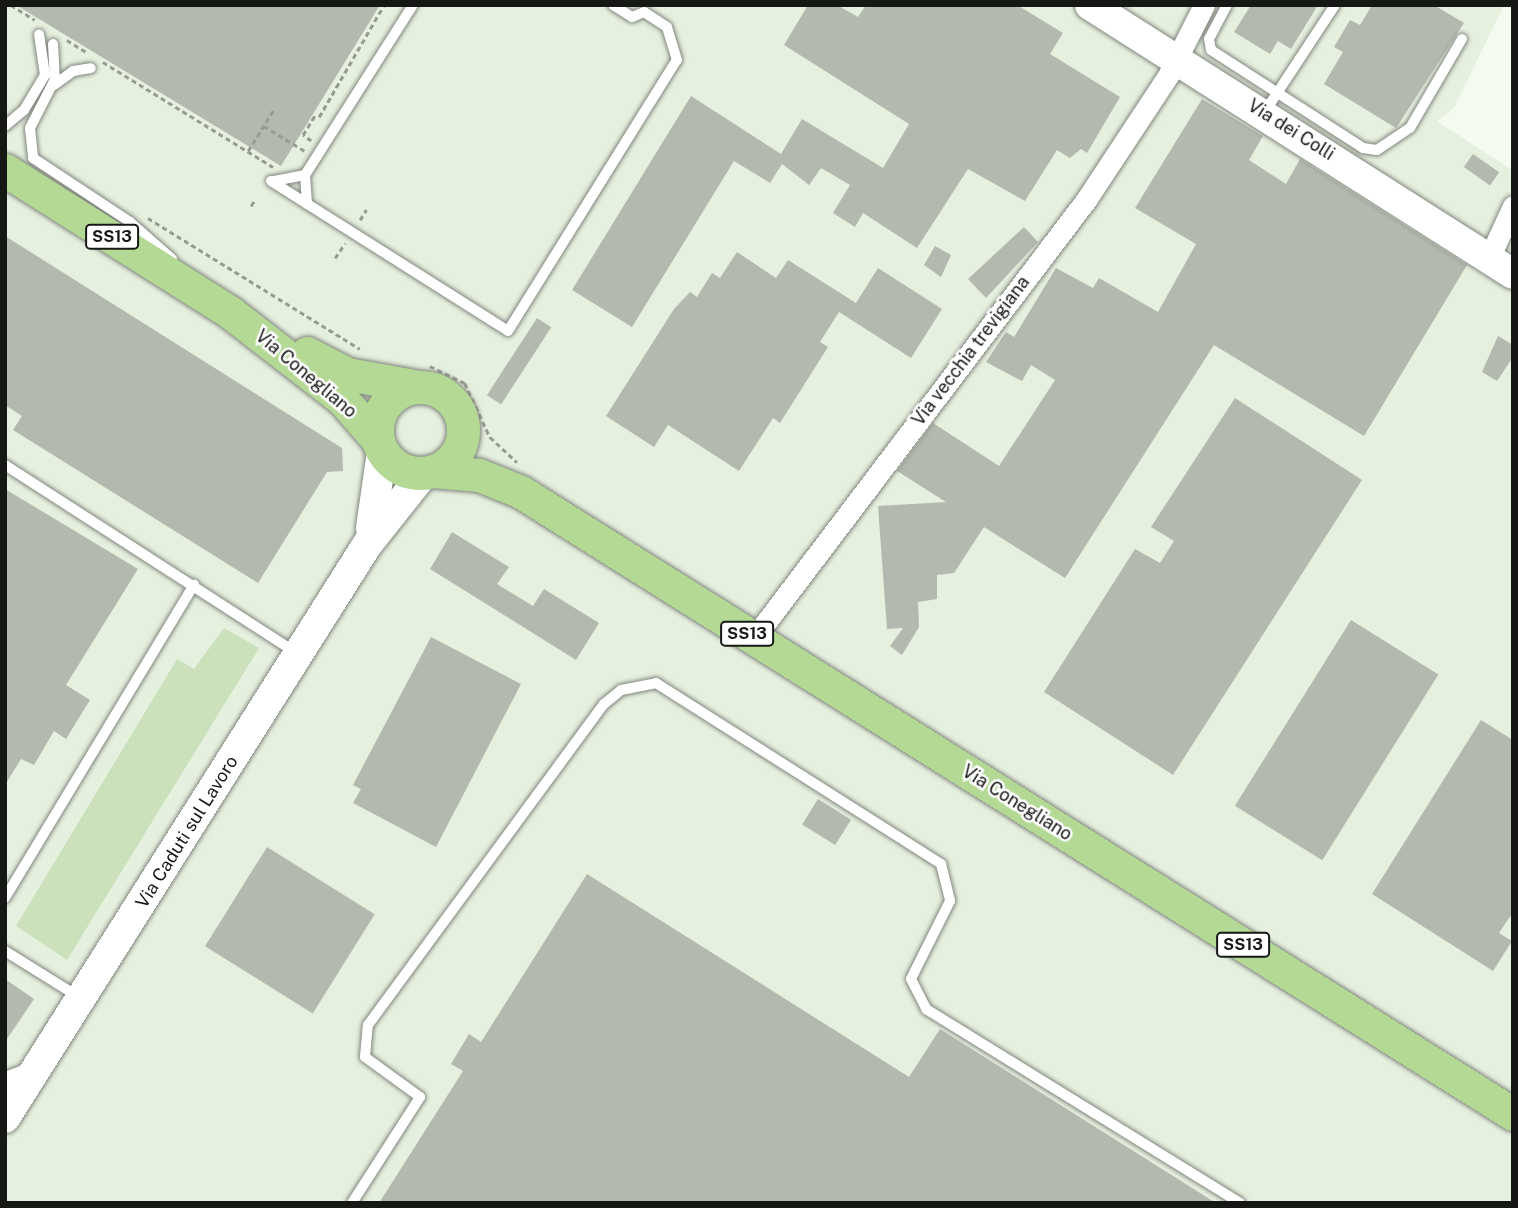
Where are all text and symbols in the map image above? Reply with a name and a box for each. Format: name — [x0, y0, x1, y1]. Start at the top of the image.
street label: Via dei Colli — [1244, 95, 1338, 165]
road number: SS13 — [84, 224, 140, 249]
street label: Via vecchia trevigiana — [908, 272, 1034, 430]
street label: Via Conegliano — [251, 325, 361, 423]
road number: SS13 — [719, 622, 775, 646]
street label: Via Caduti sul Lavoro — [131, 752, 243, 912]
street label: Via Conegliano — [958, 761, 1076, 845]
road number: SS13 — [1215, 932, 1271, 958]

